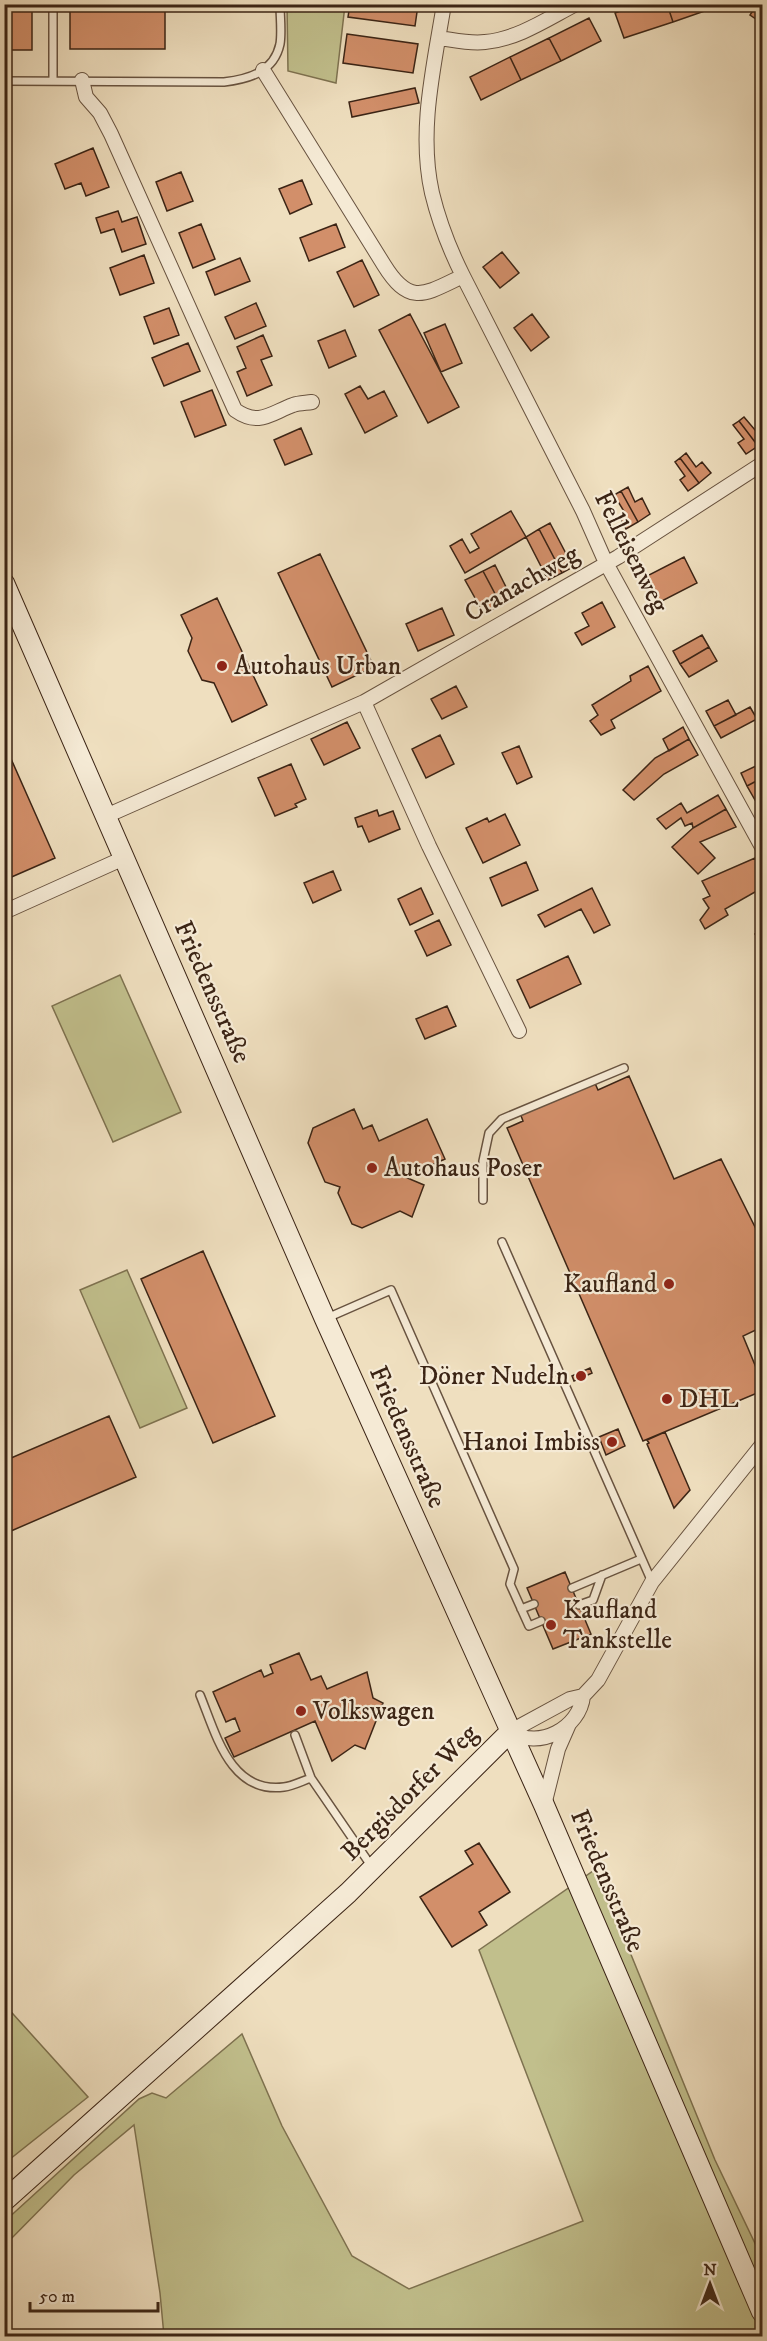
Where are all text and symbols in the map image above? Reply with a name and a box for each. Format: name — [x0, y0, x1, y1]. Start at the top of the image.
street label: Felleisenweg — [586, 486, 676, 619]
street label: Cranachweg — [459, 538, 586, 630]
place label: Autohaus Urban — [234, 650, 402, 683]
marker: Autohaus Urban — [215, 659, 229, 673]
street label: Friedensstraße — [166, 916, 258, 1068]
place label: Autohaus Poser — [384, 1152, 542, 1185]
marker: Autohaus Poser — [365, 1161, 379, 1175]
place label: Kaufland — [563, 1268, 657, 1301]
marker: Kaufland — [662, 1277, 676, 1291]
place label: Döner Nudeln — [419, 1360, 569, 1393]
street label: Friedensstraße — [361, 1361, 453, 1513]
marker: Döner Nudeln — [574, 1369, 588, 1383]
place label: DHL — [679, 1383, 739, 1416]
marker: DHL — [660, 1392, 674, 1406]
place label: Hanoi Imbiss — [462, 1426, 600, 1459]
marker: Hanoi Imbiss — [605, 1435, 619, 1449]
place label: Kaufland Tankstelle — [563, 1594, 672, 1657]
marker: Kaufland Tankstelle — [544, 1618, 558, 1632]
place label: Volkswagen — [312, 1695, 435, 1728]
marker: Volkswagen — [294, 1704, 308, 1718]
street label: Bergisdorfer Weg — [335, 1717, 486, 1868]
street label: Friedensstraße — [562, 1805, 652, 1957]
north arrow — [680, 2254, 740, 2314]
text: N — [703, 2260, 717, 2280]
scale bar — [30, 2275, 158, 2313]
text: 50 m — [39, 2286, 75, 2308]

